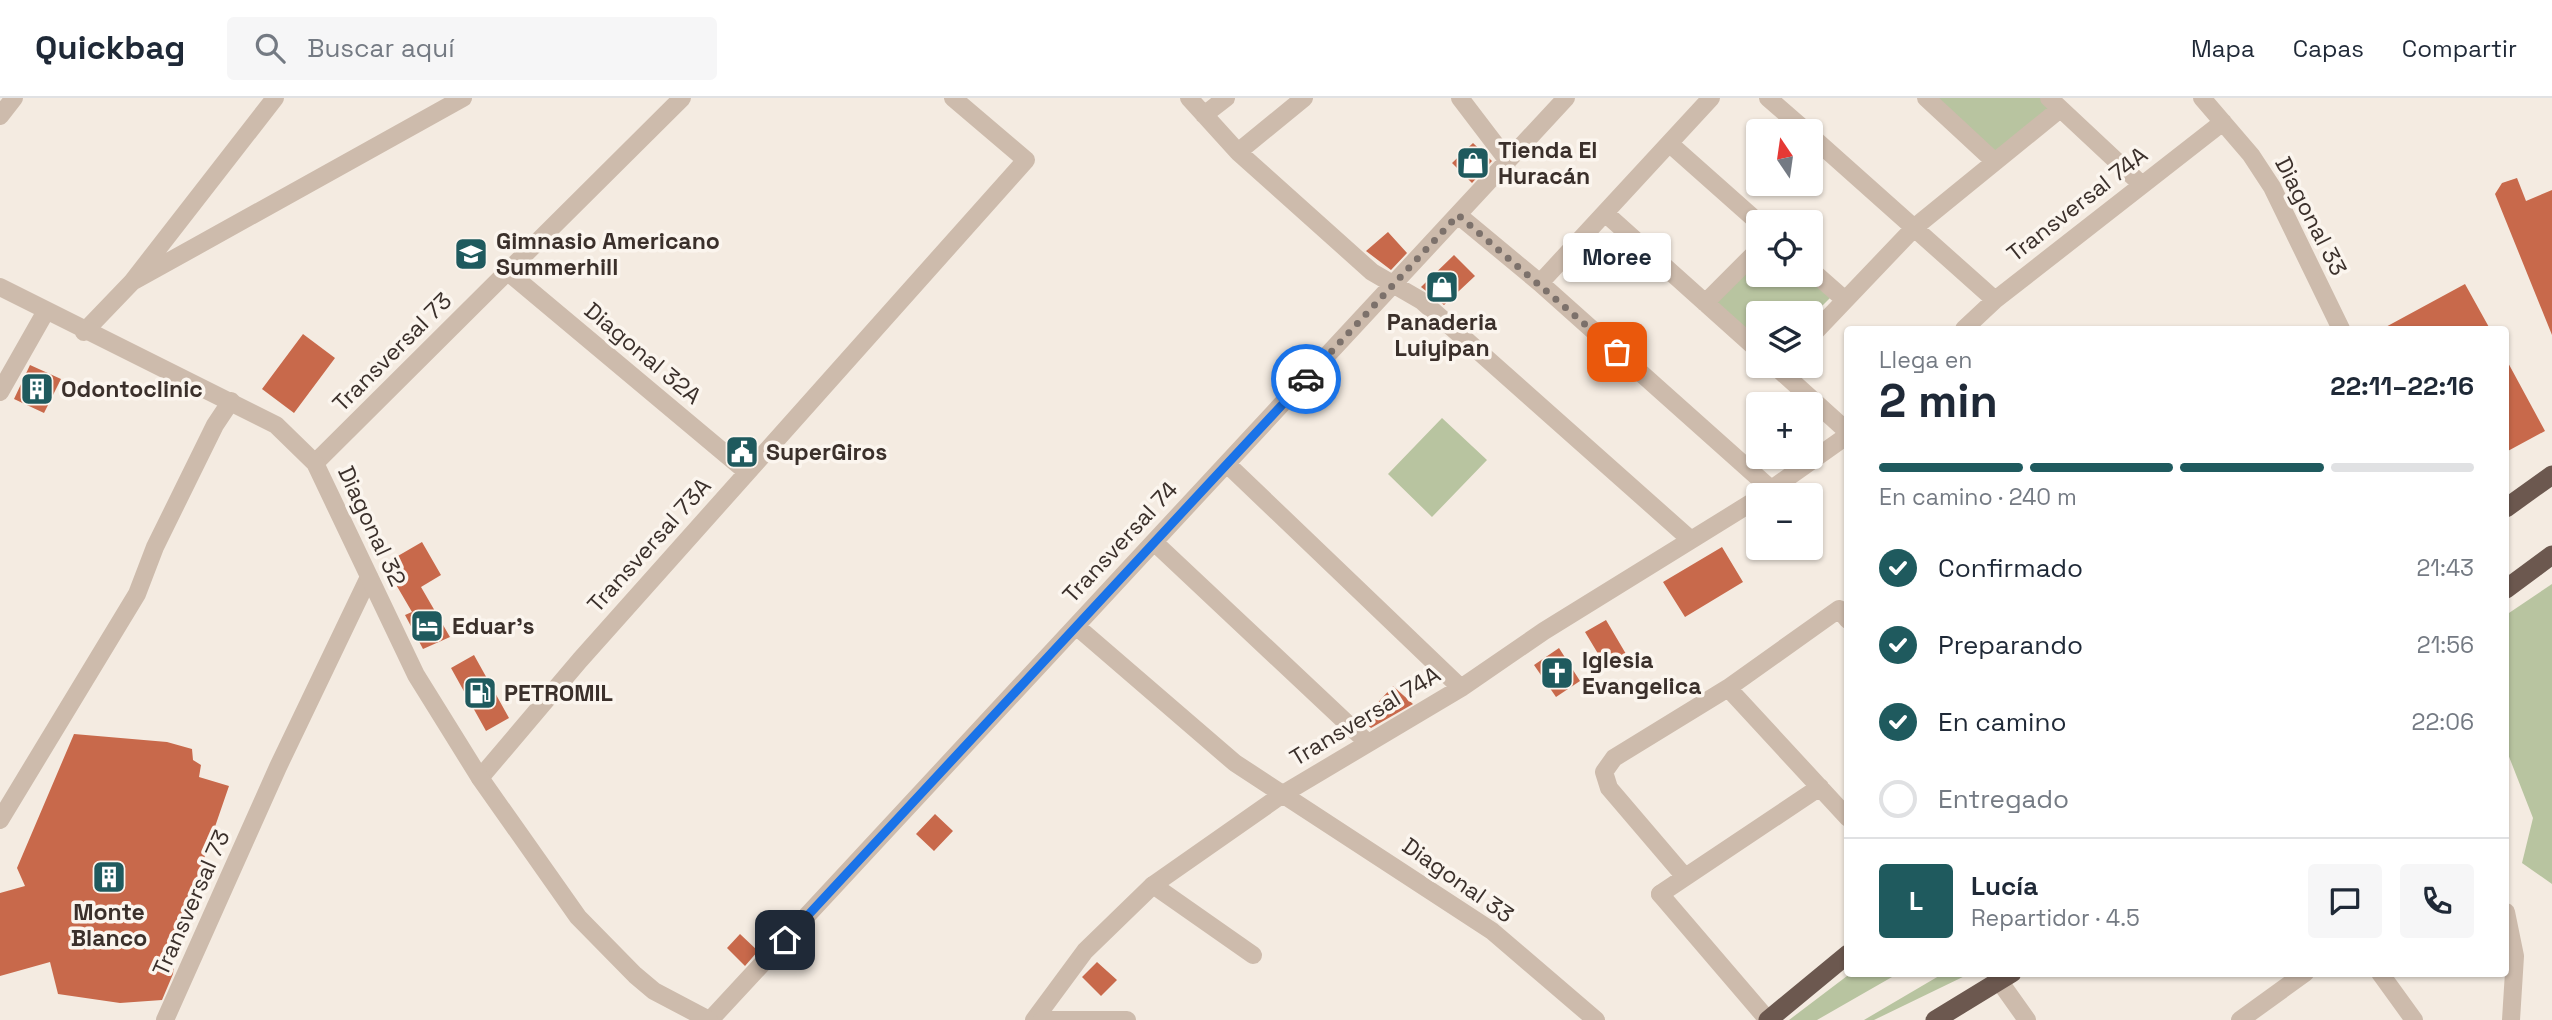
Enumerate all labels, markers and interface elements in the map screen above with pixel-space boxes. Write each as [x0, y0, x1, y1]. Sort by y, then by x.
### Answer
search box [227, 17, 717, 80]
text: Quickbag [35, 27, 185, 69]
icon: search [251, 29, 289, 67]
text: Buscar aquí [307, 31, 455, 65]
text: Mapa [2191, 33, 2255, 64]
text: Capas [2293, 33, 2364, 64]
text: Compartir [2402, 33, 2517, 64]
north arrow [1746, 119, 1824, 196]
map controls [1746, 119, 1823, 560]
place label: Tienda El Huracán [1498, 135, 1597, 191]
street label: Transversal 74A [2001, 140, 2153, 268]
shop icon: Tienda El Huracán [1454, 144, 1492, 182]
street label: Diagonal 33 [2268, 152, 2354, 280]
button: locate [1746, 210, 1823, 287]
place label: Gimnasio Americano Summerhill [496, 226, 720, 282]
callout: Moree [1563, 233, 1671, 282]
school or university icon: Gimnasio Americano Summerhill [452, 235, 490, 273]
text: Moree [1582, 242, 1652, 272]
shop icon: Panaderia Luiyipan [1423, 268, 1461, 306]
street label: Transversal 73 [326, 286, 458, 418]
street label: Diagonal 32A [578, 295, 708, 411]
button: layers [1746, 301, 1823, 378]
place label: Panaderia Luiyipan [1387, 307, 1497, 363]
pin [1587, 322, 1647, 382]
icon: bag [1598, 333, 1636, 371]
courier [1271, 344, 1341, 414]
text: Llega en [1879, 345, 1972, 375]
icon: car [1287, 360, 1325, 398]
text: 22:11–22:16 [2330, 369, 2474, 403]
building icon: Odontoclinic [18, 370, 56, 408]
text: 2 min [1879, 372, 1998, 430]
place label: Odontoclinic [61, 374, 203, 404]
button: + [1746, 392, 1823, 469]
public building icon: SuperGiros [723, 433, 761, 471]
place label: SuperGiros [766, 437, 887, 467]
street label: Diagonal 32 [331, 461, 413, 591]
street label: Transversal 73A [581, 471, 717, 619]
street label: Transversal 74 [1056, 475, 1184, 609]
text: En camino · 240 m [1879, 482, 2077, 512]
button: − [1746, 483, 1823, 560]
icon: check [1879, 549, 1917, 587]
text: Confirmado [1938, 551, 2083, 585]
text: 21:43 [2416, 553, 2474, 583]
hotel icon: Eduar's [408, 607, 446, 645]
place label: Eduar's [452, 611, 535, 641]
icon: check [1879, 626, 1917, 664]
text: Preparando [1938, 628, 2083, 662]
text: 21:56 [2417, 630, 2474, 660]
place label: Iglesia Evangelica [1582, 645, 1702, 701]
church icon: Iglesia Evangelica [1538, 654, 1576, 692]
street label: Transversal 74A [1284, 659, 1446, 773]
fuel station icon: PETROMIL [461, 674, 499, 712]
place label: PETROMIL [504, 678, 613, 708]
icon: check [1879, 703, 1917, 741]
text: En camino [1938, 705, 2067, 739]
text: 22:06 [2412, 707, 2474, 737]
text: Entregado [1938, 782, 2069, 816]
street label: Transversal 73 [145, 825, 237, 981]
street label: Diagonal 33 [1396, 831, 1520, 929]
building icon: Monte Blanco [90, 858, 128, 896]
button: chat [2308, 864, 2382, 938]
button: phone [2400, 864, 2474, 938]
text: Lucía [1971, 869, 2038, 903]
text: L [1909, 884, 1923, 918]
place label: Monte Blanco [71, 897, 147, 953]
text: Repartidor · 4.5 [1971, 903, 2140, 933]
pin [755, 910, 815, 970]
icon: home [766, 921, 804, 959]

